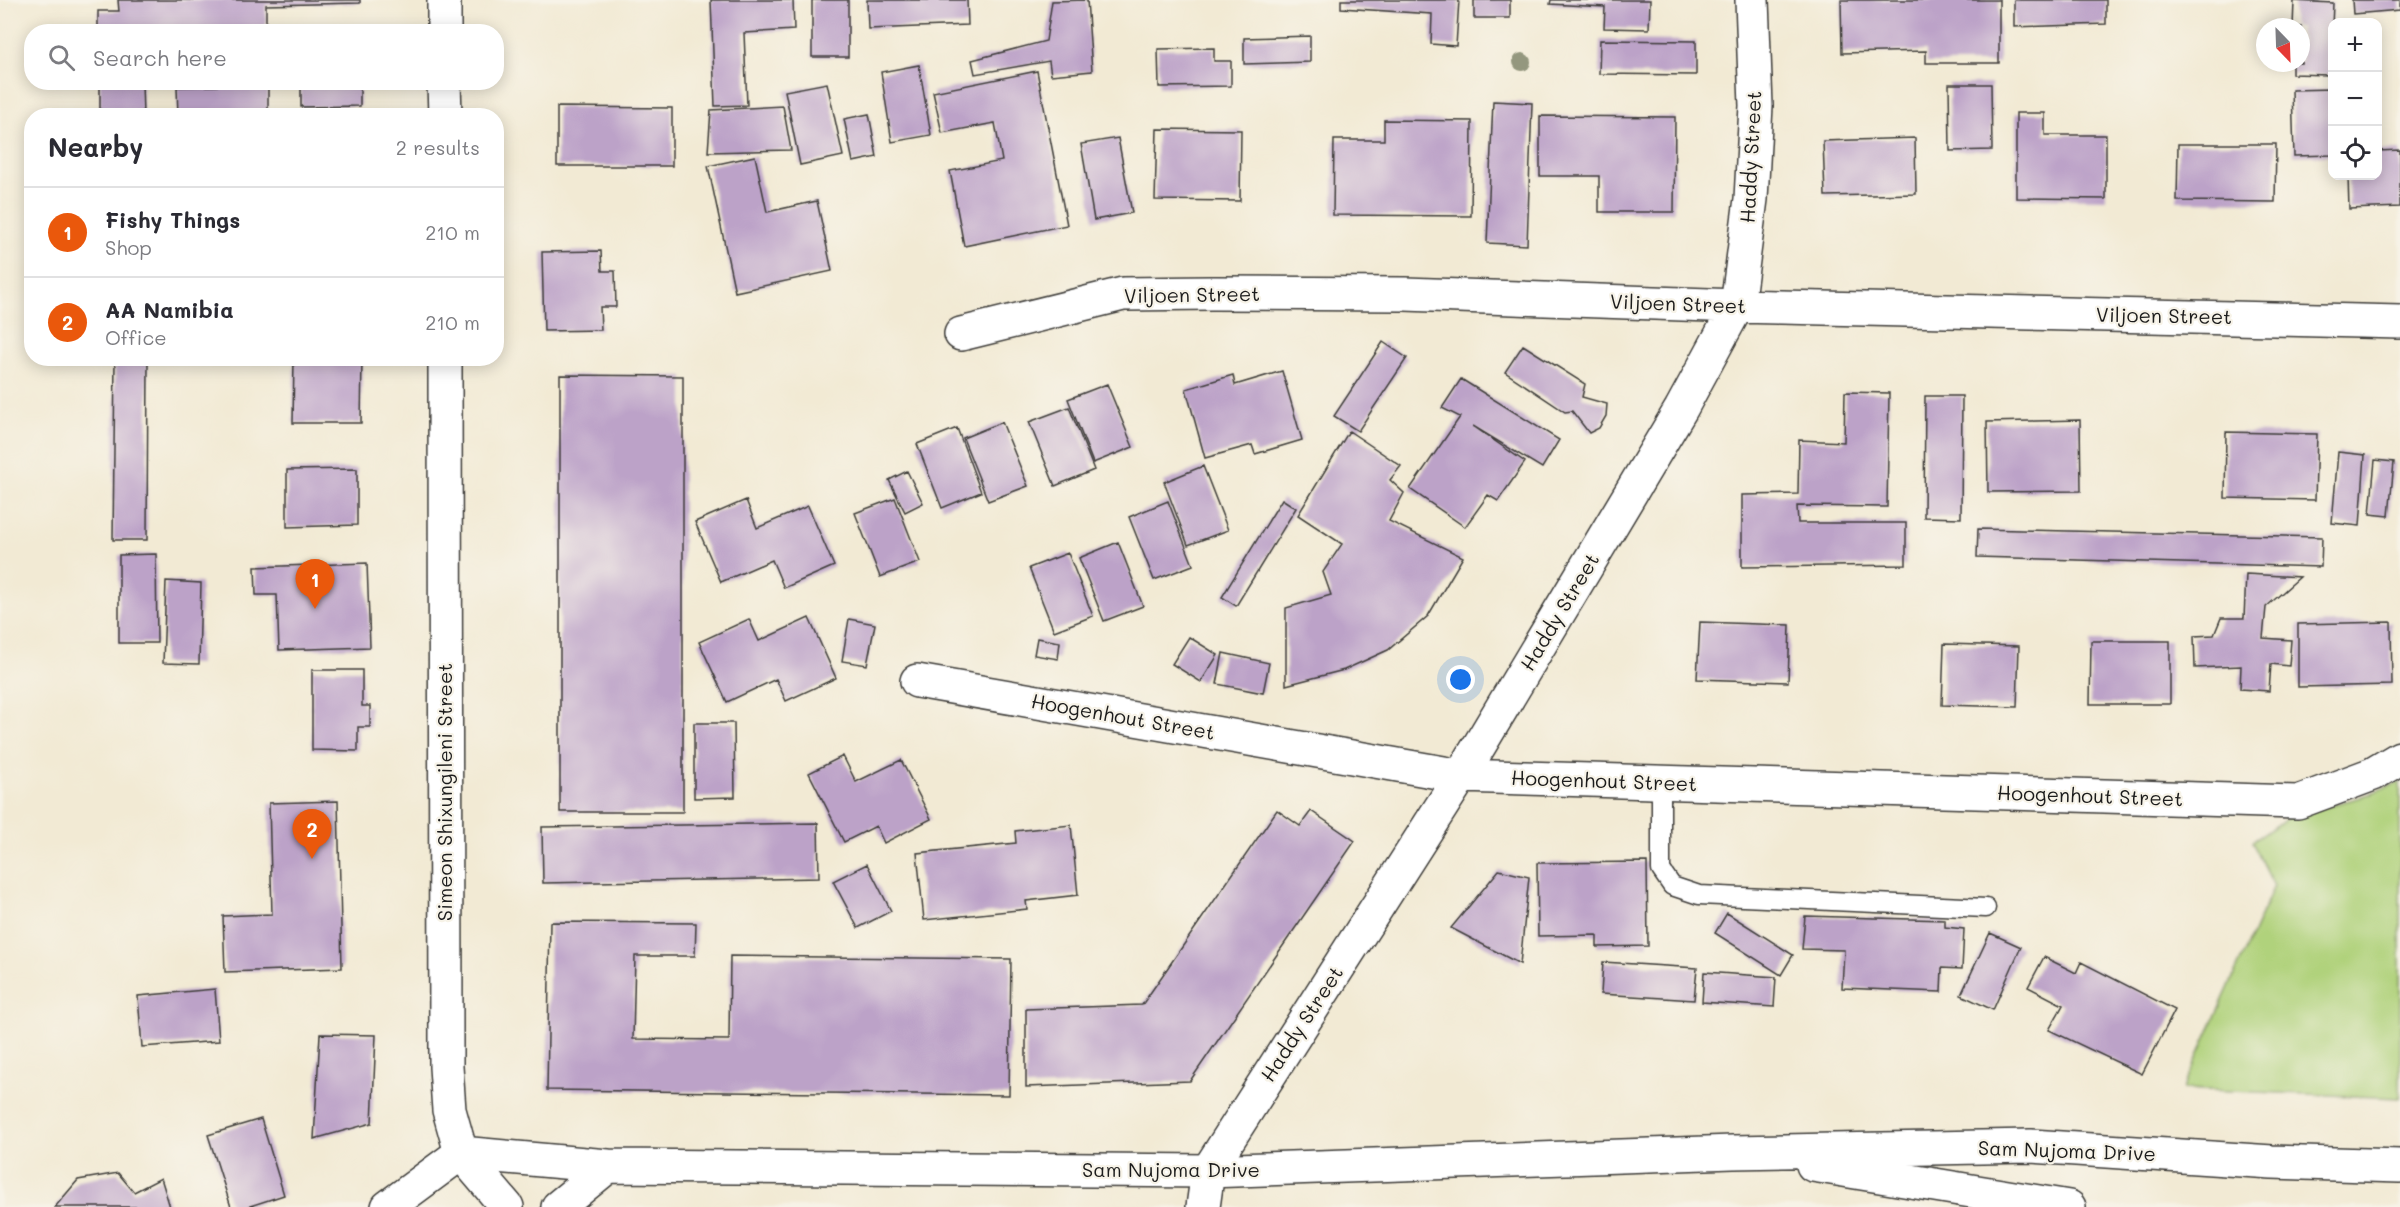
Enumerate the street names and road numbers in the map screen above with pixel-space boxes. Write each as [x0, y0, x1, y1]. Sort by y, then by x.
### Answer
street label: Haddy Street [1734, 90, 1766, 224]
street label: Viljoen Street [1124, 280, 1260, 308]
street label: Viljoen Street [1610, 288, 1747, 318]
street label: Viljoen Street [2096, 301, 2232, 329]
street label: Haddy Street [1514, 548, 1604, 675]
street label: Simeon Shixungileni Street [431, 663, 457, 921]
street label: Hoogenhout Street [1029, 687, 1217, 745]
street label: Hoogenhout Street [1511, 764, 1697, 796]
street label: Hoogenhout Street [1997, 779, 2183, 811]
street label: Haddy Street [1254, 961, 1348, 1086]
street label: Sam Nujoma Drive [1978, 1134, 2156, 1166]
street label: Sam Nujoma Drive [1082, 1156, 1260, 1182]

